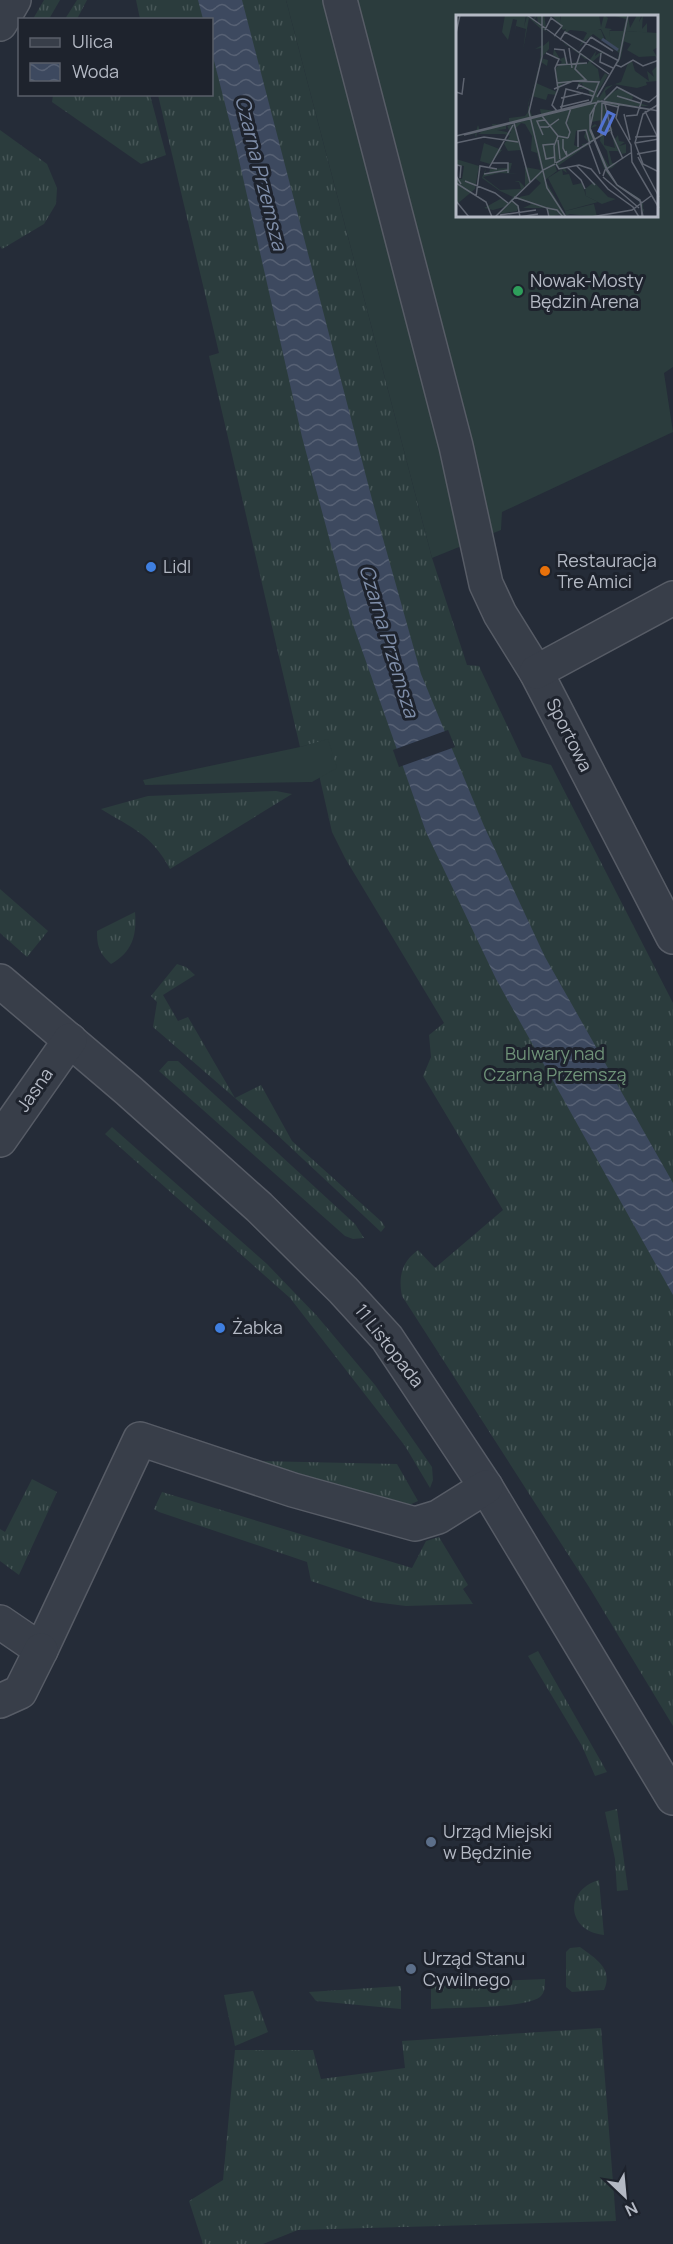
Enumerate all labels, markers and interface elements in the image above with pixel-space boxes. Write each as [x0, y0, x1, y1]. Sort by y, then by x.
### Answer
inset map [456, 15, 658, 218]
legend [18, 18, 213, 96]
text: Ulica [72, 29, 113, 53]
text: Woda [72, 59, 119, 83]
water label: Czarna Przemsza [229, 93, 294, 254]
place label: Nowak-Mosty Będzin Arena [530, 268, 644, 313]
marker: Nowak-Mosty Będzin Arena [511, 284, 525, 298]
place label: Restauracja Tre Amici [557, 548, 657, 593]
place label: Lidl [163, 554, 191, 578]
marker: Lidl [144, 560, 158, 574]
water label: Czarna Przemsza [353, 561, 426, 722]
marker: Restauracja Tre Amici [538, 564, 552, 578]
street label: Sportowa [541, 694, 599, 775]
park label: Bulwary nad Czarną Przemszą [484, 1041, 626, 1086]
street label: Jasna [10, 1063, 58, 1116]
street label: 11 Listopada [350, 1299, 430, 1392]
place label: Żabka [232, 1315, 283, 1339]
marker: Żabka [213, 1321, 227, 1335]
place label: Urząd Miejski w Będzinie [443, 1819, 552, 1864]
marker: Urząd Miejski w Będzinie [424, 1835, 438, 1849]
place label: Urząd Stanu Cywilnego [423, 1946, 525, 1991]
marker: Urząd Stanu Cywilnego [404, 1962, 418, 1976]
north arrow [595, 2166, 655, 2226]
text: N [622, 2197, 642, 2222]

